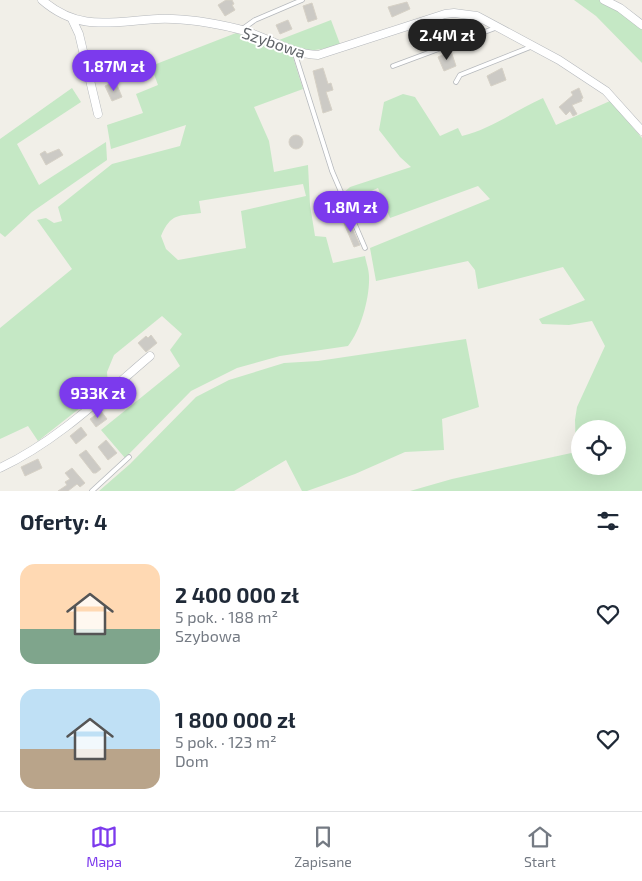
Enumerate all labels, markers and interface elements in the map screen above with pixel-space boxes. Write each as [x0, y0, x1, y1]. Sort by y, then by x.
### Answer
pin: 2.4M zł [401, 18, 493, 61]
street label: Szybowa [240, 22, 308, 62]
text: 2.4M zł [419, 25, 475, 44]
pin: 1.87M zł [62, 49, 166, 92]
text: 1.87M zł [83, 56, 145, 75]
pin: 1.8M zł [305, 190, 397, 233]
text: 1.8M zł [324, 197, 378, 216]
pin: 933K zł [52, 376, 144, 419]
text: 933K zł [70, 383, 126, 402]
map controls [571, 420, 626, 475]
button: locate [571, 420, 626, 475]
icon: filters [594, 507, 622, 535]
text: Oferty: 4 [20, 509, 107, 534]
text: 2 400 000 zł [175, 582, 299, 607]
icon: home [60, 584, 120, 644]
icon: heart [594, 600, 622, 628]
text: 5 pok. · 188 m² [175, 607, 278, 626]
text: Szybowa [175, 626, 241, 645]
text: 1 800 000 zł [175, 707, 296, 732]
icon: home [60, 709, 120, 769]
icon: heart [594, 725, 622, 753]
text: 5 pok. · 123 m² [175, 732, 277, 751]
text: Dom [175, 751, 209, 770]
tab: Mapa [86, 823, 122, 870]
tab: Zapisane [294, 823, 352, 870]
tab: Start [524, 823, 556, 870]

